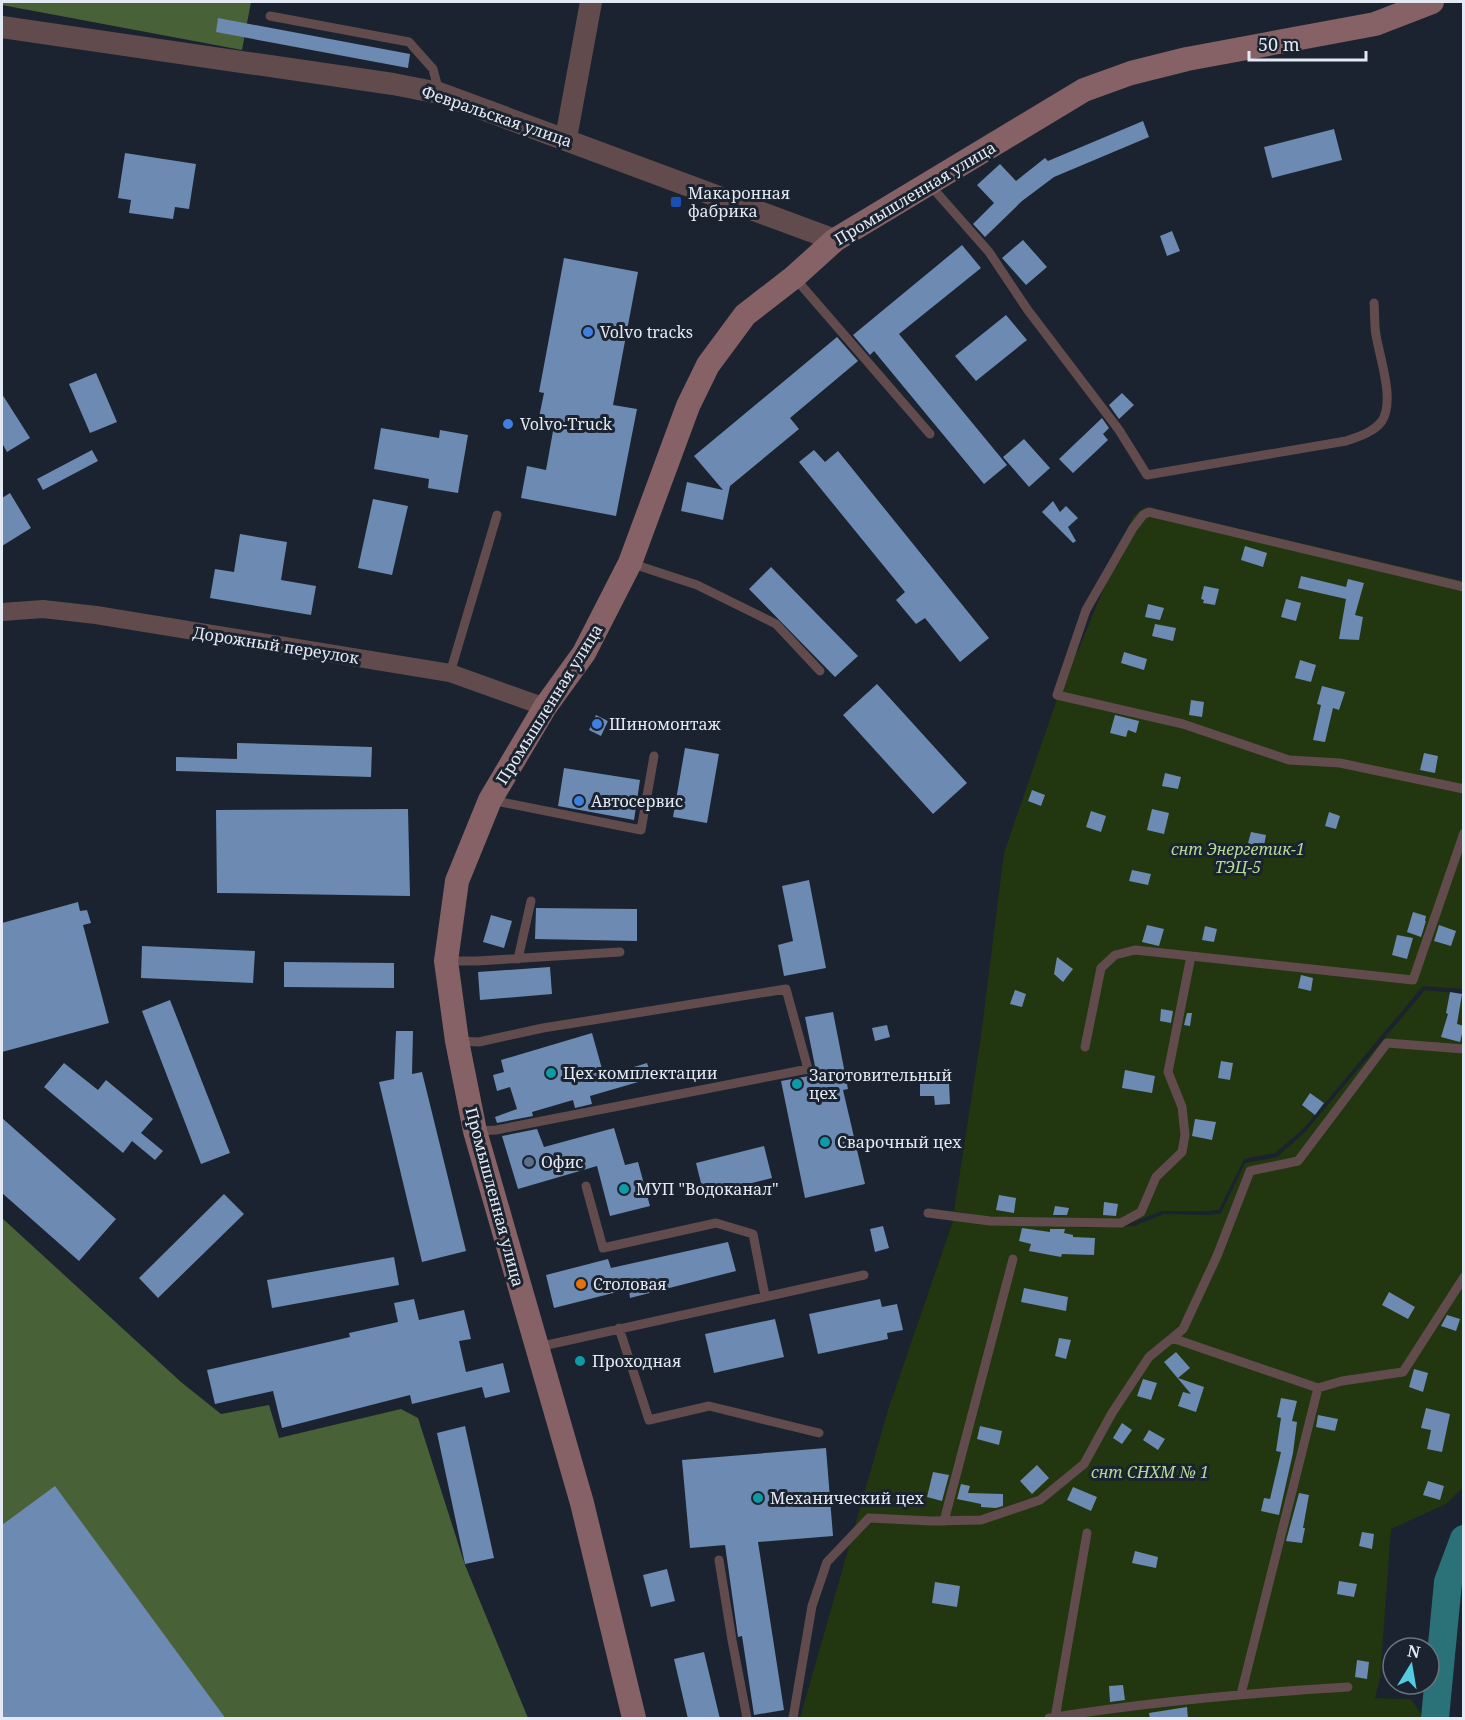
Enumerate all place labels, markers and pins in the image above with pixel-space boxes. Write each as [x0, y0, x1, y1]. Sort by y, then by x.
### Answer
place label: Макаронная фабрика [688, 182, 790, 222]
marker: Макаронная фабрика [669, 195, 683, 209]
place label: Volvo tracks [600, 321, 693, 343]
marker: Volvo tracks [581, 325, 595, 339]
place label: Volvo-Truck [520, 413, 613, 435]
marker: Volvo-Truck [501, 417, 515, 431]
place label: Шиномонтаж [609, 713, 721, 735]
marker: Шиномонтаж [590, 717, 604, 731]
place label: Автосервис [591, 790, 683, 812]
marker: Автосервис [572, 794, 586, 808]
place label: Цех комплектации [563, 1062, 718, 1084]
place label: Заготовительный цех [809, 1064, 952, 1104]
marker: Цех комплектации [544, 1066, 558, 1080]
marker: Заготовительный цех [790, 1077, 804, 1091]
place label: Сварочный цех [837, 1131, 962, 1153]
marker: Сварочный цех [818, 1135, 832, 1149]
place label: Офис [541, 1151, 583, 1173]
marker: Офис [522, 1155, 536, 1169]
place label: МУП "Водоканал" [636, 1178, 779, 1200]
marker: МУП "Водоканал" [617, 1182, 631, 1196]
place label: Столовая [593, 1273, 667, 1295]
marker: Столовая [574, 1277, 588, 1291]
place label: Проходная [592, 1350, 681, 1372]
marker: Проходная [573, 1354, 587, 1368]
place label: Механический цех [770, 1487, 925, 1509]
marker: Механический цех [751, 1491, 765, 1505]

